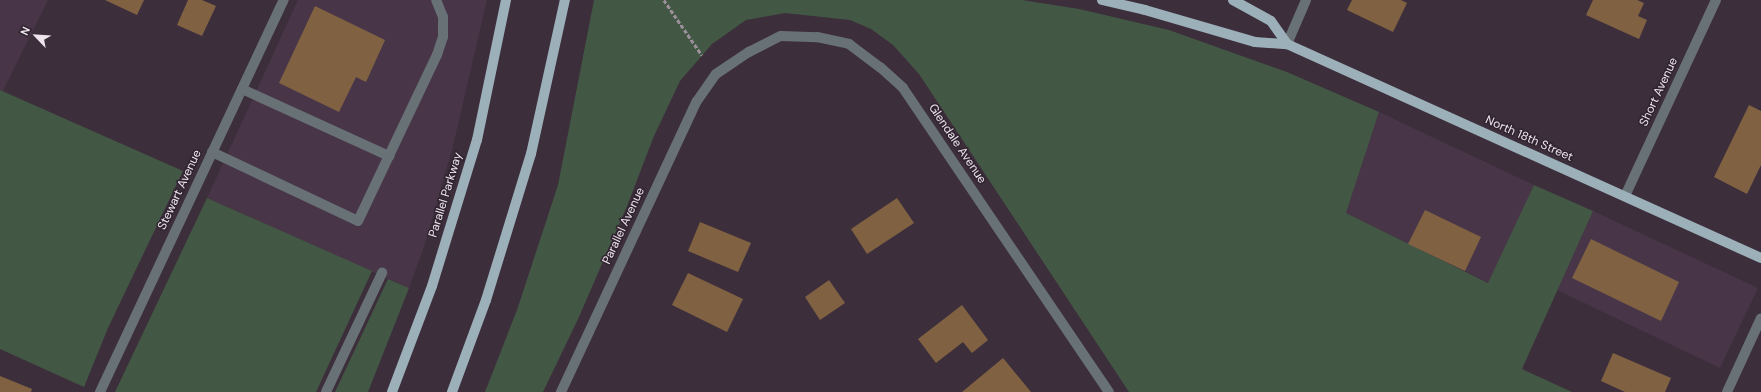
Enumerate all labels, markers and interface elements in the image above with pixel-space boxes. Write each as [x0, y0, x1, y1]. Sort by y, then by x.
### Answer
north arrow [16, 16, 56, 56]
text: N [17, 24, 33, 38]
street label: Short Avenue [1637, 55, 1681, 129]
street label: Glendale Avenue [925, 101, 989, 187]
street label: North 18th Street [1483, 113, 1575, 165]
street label: Stewart Avenue [155, 148, 205, 232]
street label: Parallel Parkway [426, 151, 466, 239]
street label: Parallel Avenue [600, 185, 648, 267]

